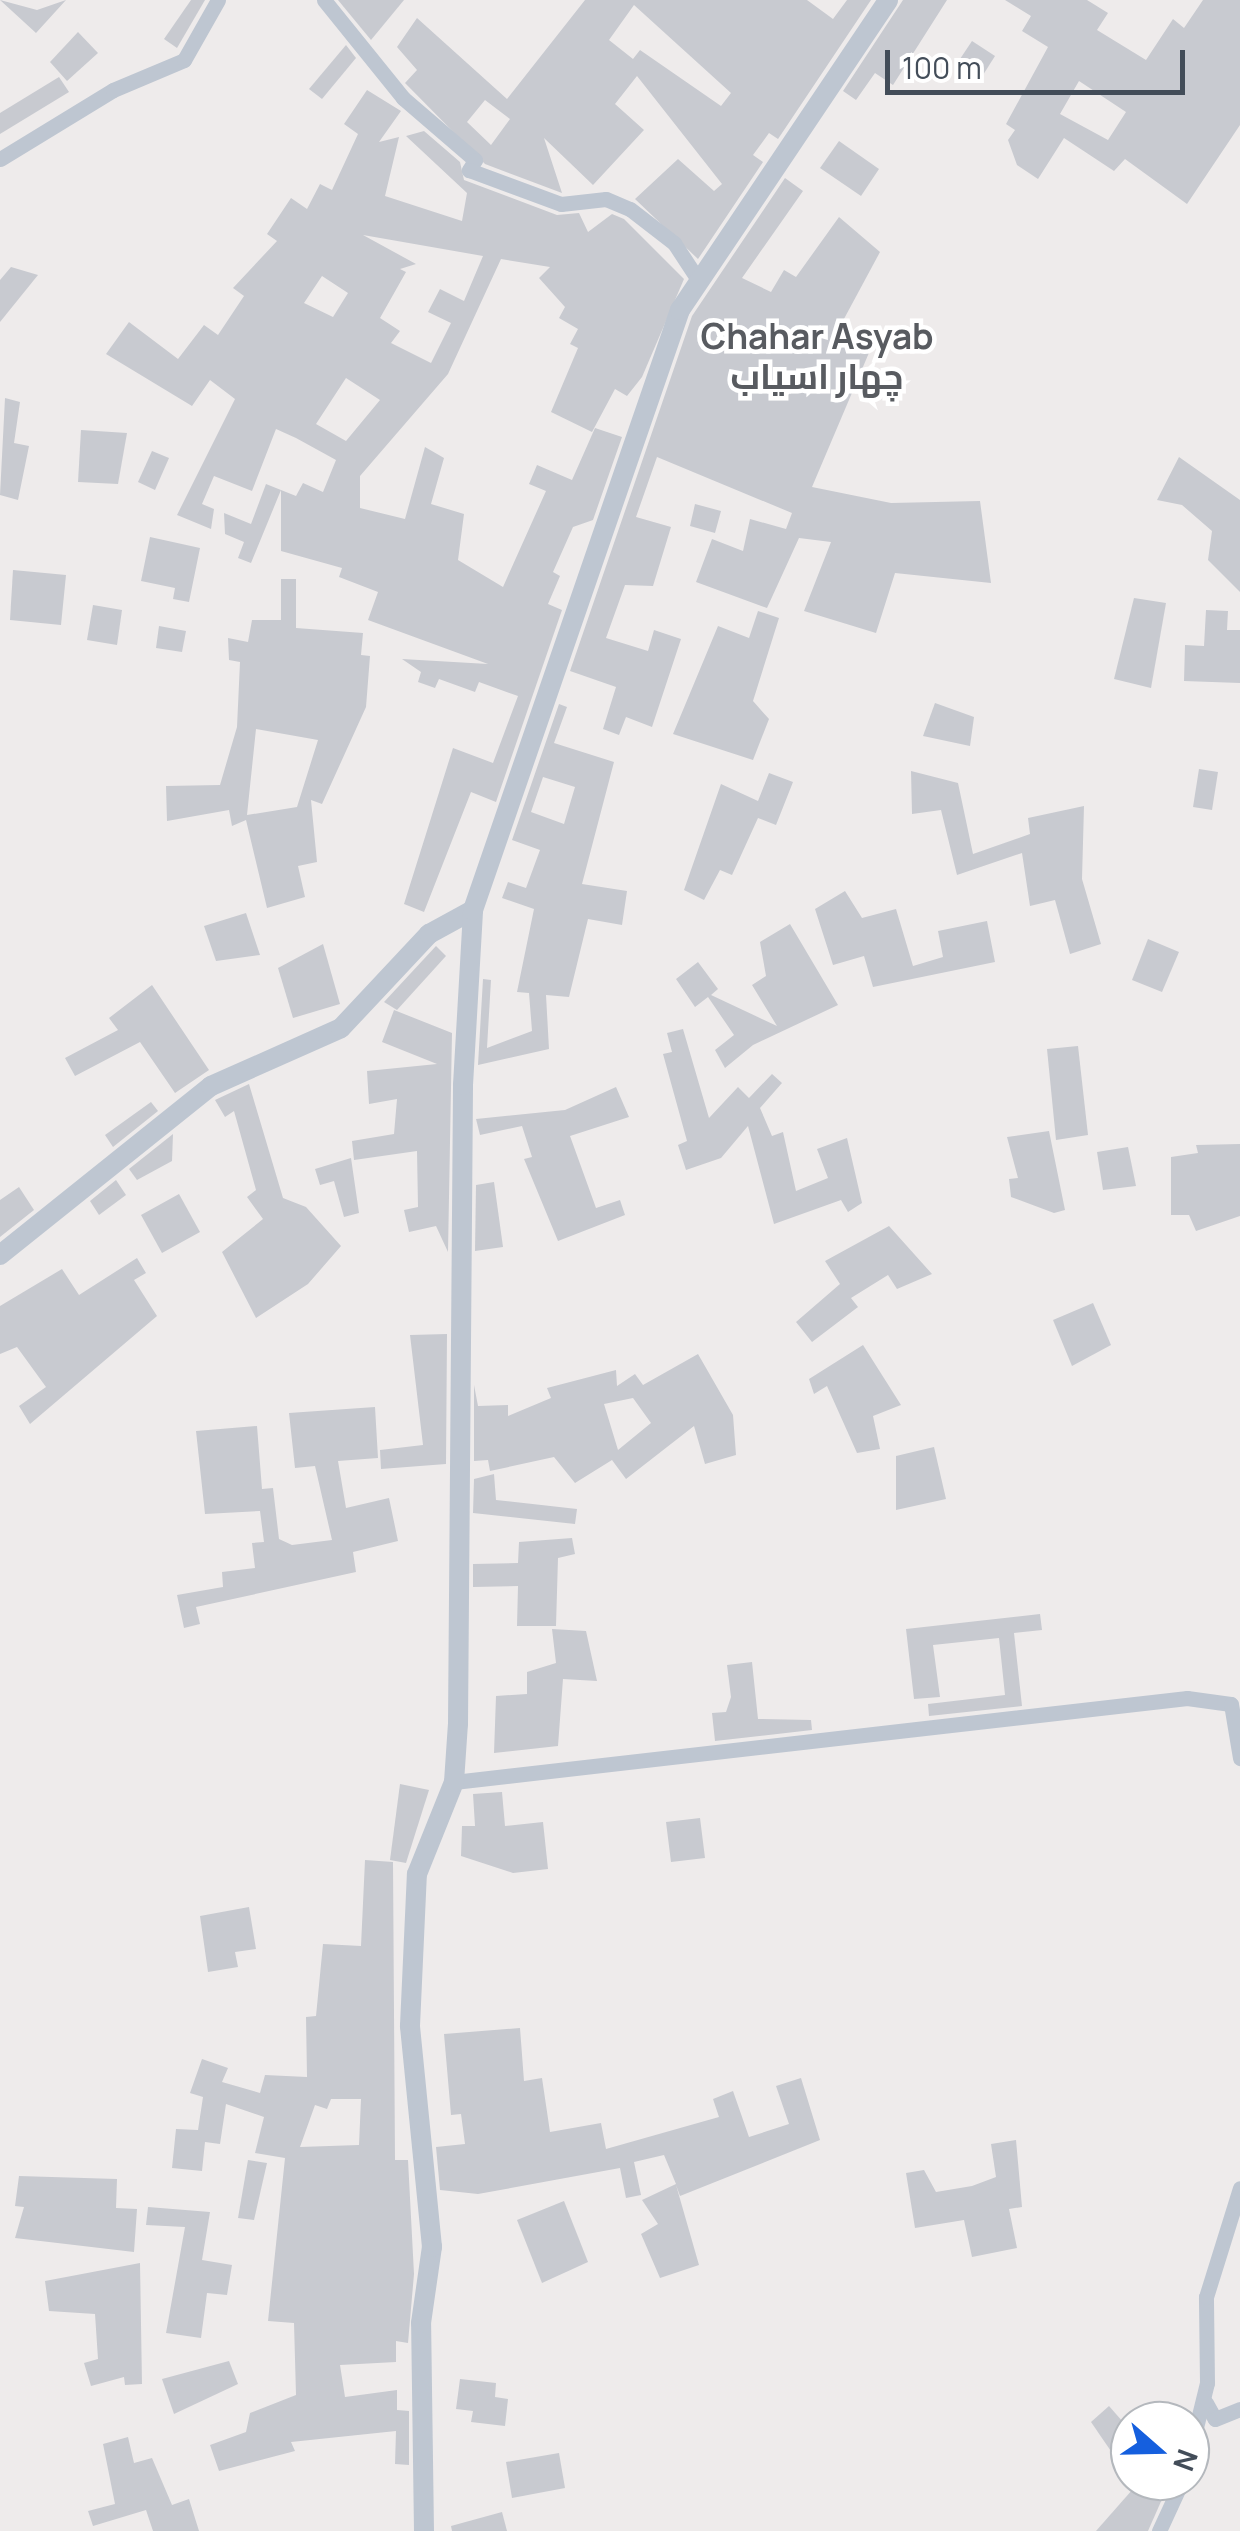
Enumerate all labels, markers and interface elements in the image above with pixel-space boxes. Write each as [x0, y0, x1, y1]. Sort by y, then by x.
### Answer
scale bar [890, 30, 1190, 92]
text: 100 m [902, 47, 982, 88]
district label: Chahar Asyab چهار اسیاب [700, 315, 934, 397]
north arrow [1110, 2401, 1210, 2501]
text: N [1165, 2445, 1208, 2477]

